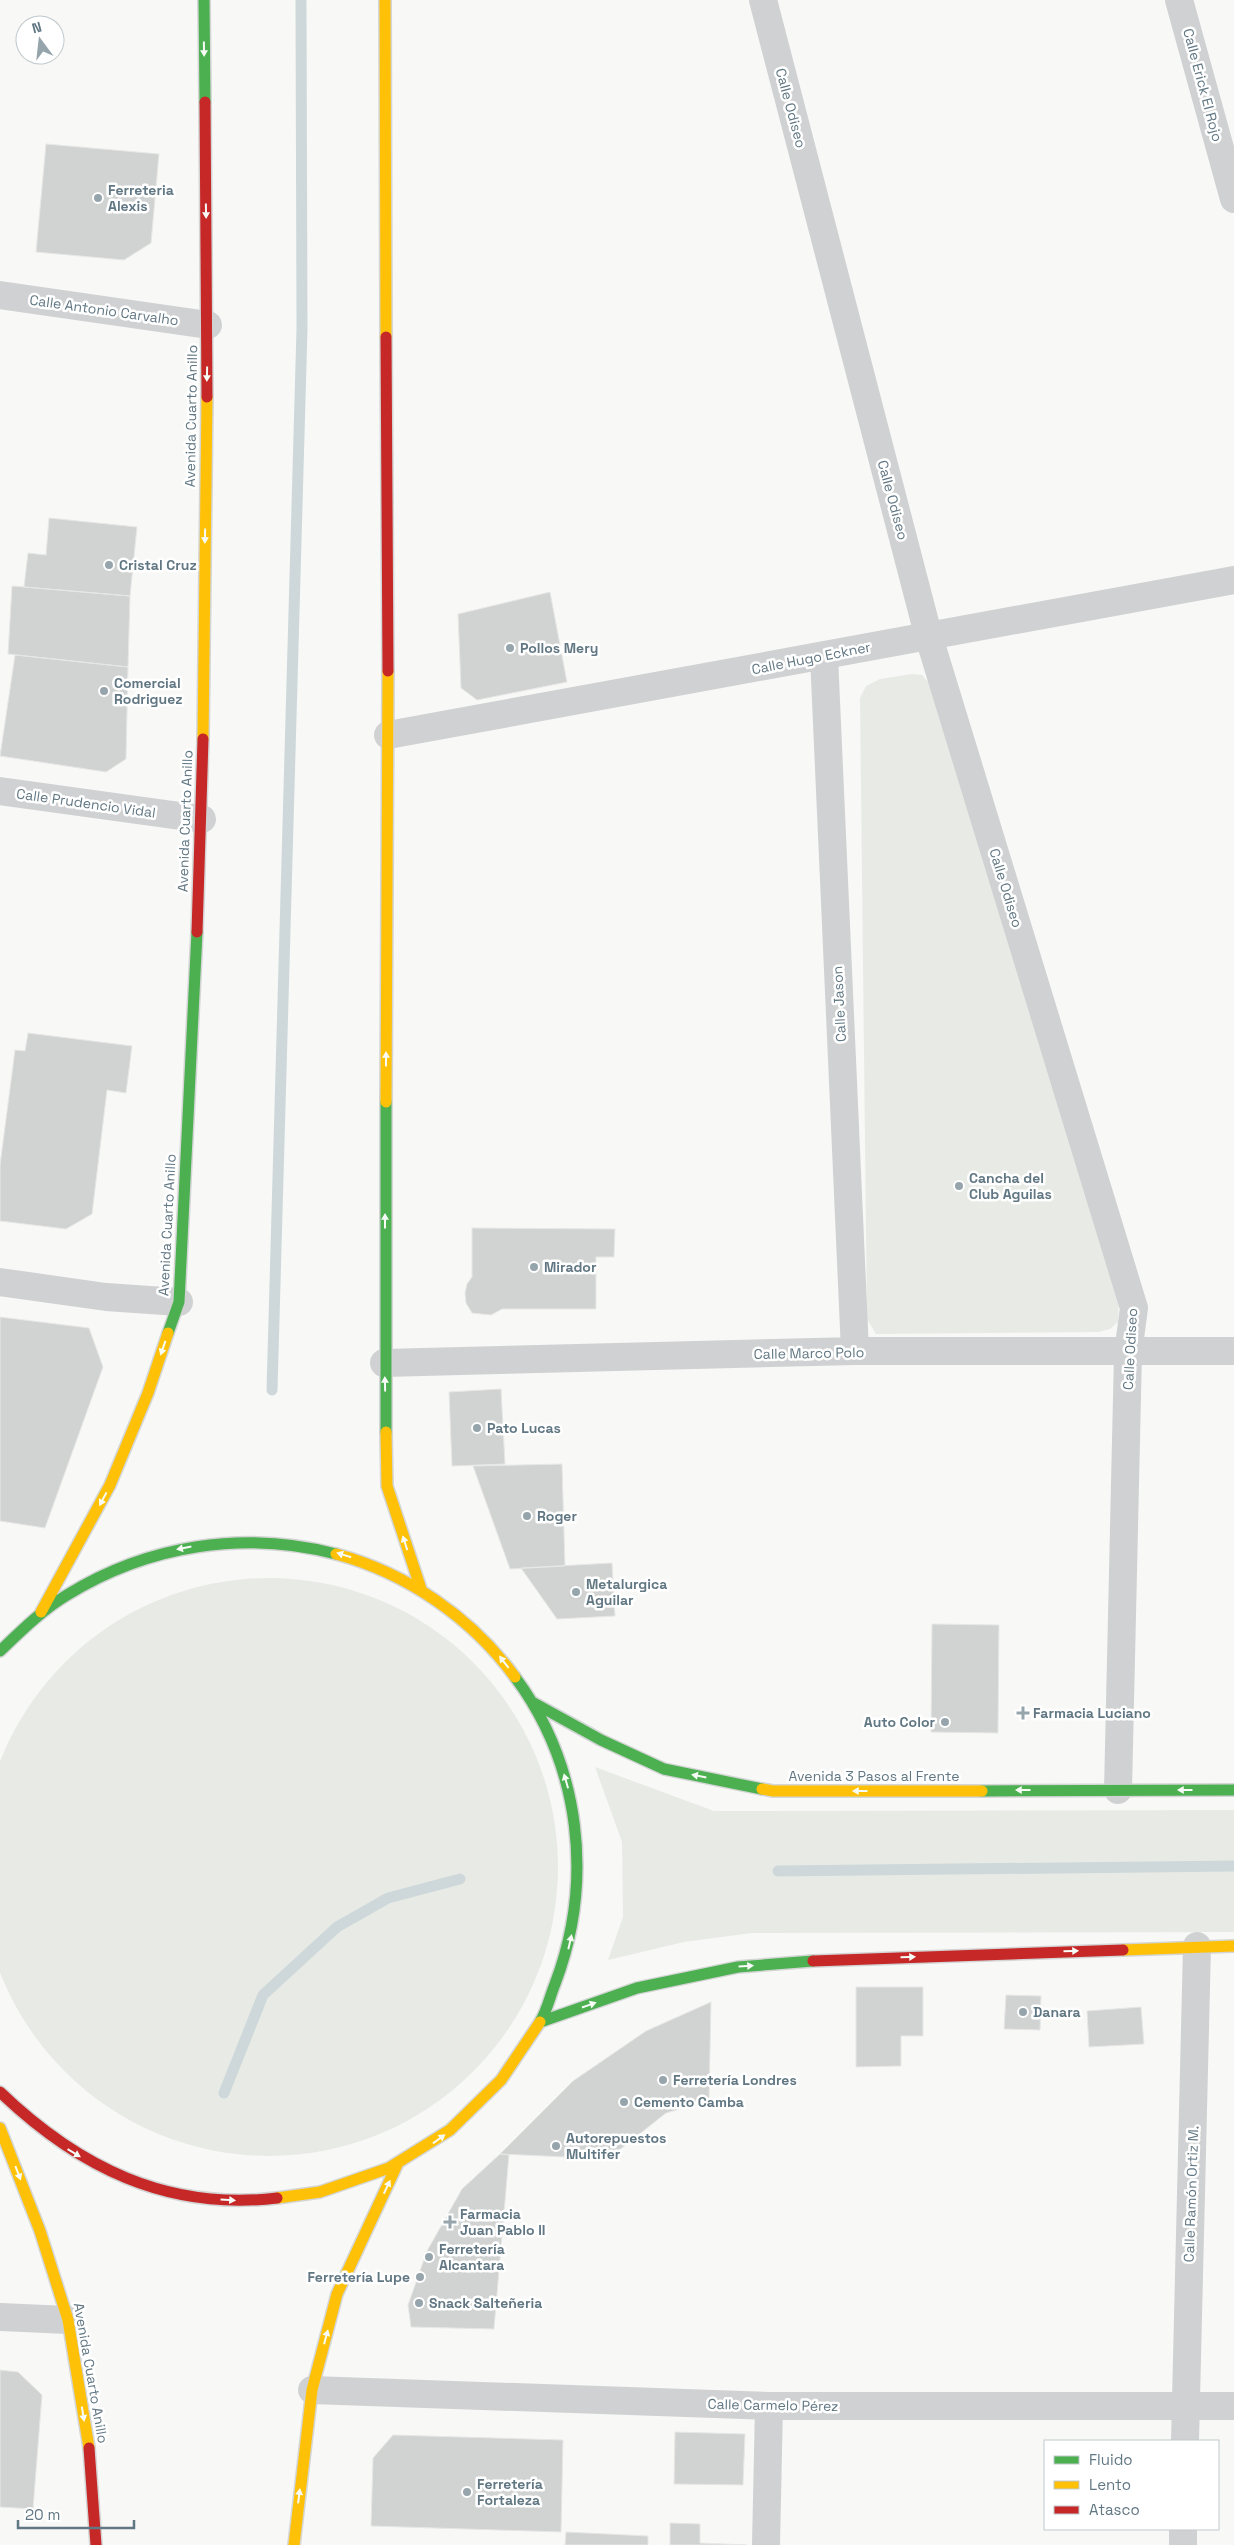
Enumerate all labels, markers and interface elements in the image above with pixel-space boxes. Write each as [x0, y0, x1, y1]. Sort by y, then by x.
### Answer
north arrow [15, 15, 65, 65]
text: N [30, 18, 44, 37]
street label: Calle Erick El Rojo [1179, 26, 1227, 144]
one-way arrow [200, 41, 208, 57]
street label: Calle Odiseo [772, 66, 810, 150]
place label: Ferreteria Alexis [108, 181, 174, 215]
marker: Ferreteria Alexis [92, 192, 104, 204]
one-way arrow [202, 203, 210, 219]
street label: Calle Antonio Carvalho [28, 291, 180, 329]
street label: Avenida Cuarto Anillo [181, 345, 201, 487]
one-way arrow [203, 366, 211, 382]
street label: Calle Odiseo [874, 458, 912, 542]
one-way arrow [201, 528, 209, 544]
place label: Cristal Cruz [119, 556, 197, 574]
marker: Cristal Cruz [103, 559, 115, 571]
street label: Calle Hugo Eckner [750, 638, 872, 678]
place label: Pollos Mery [520, 639, 598, 657]
marker: Pollos Mery [504, 642, 516, 654]
place label: Comercial Rodriguez [114, 674, 182, 708]
marker: Comercial Rodriguez [98, 685, 110, 697]
street label: Avenida Cuarto Anillo [174, 750, 196, 892]
street label: Calle Prudencio Vidal [15, 784, 157, 822]
street label: Calle Odiseo [985, 846, 1027, 930]
street label: Calle Jason [828, 965, 850, 1043]
one-way arrow [382, 1050, 390, 1066]
street label: Avenida Cuarto Anillo [154, 1153, 180, 1297]
place label: Cancha del Club Aguilas [969, 1169, 1052, 1203]
marker: Cancha del Club Aguilas [953, 1180, 965, 1192]
one-way arrow [381, 1213, 389, 1229]
place label: Mirador [544, 1258, 597, 1276]
marker: Mirador [528, 1261, 540, 1273]
street label: Calle Odiseo [1119, 1308, 1141, 1390]
one-way arrow [159, 1341, 167, 1356]
street label: Calle Marco Polo [754, 1343, 864, 1363]
one-way arrow [380, 1375, 388, 1391]
place label: Pato Lucas [487, 1419, 561, 1437]
marker: Pato Lucas [471, 1422, 483, 1434]
one-way arrow [99, 1492, 107, 1506]
place label: Roger [537, 1507, 577, 1525]
marker: Roger [521, 1510, 533, 1522]
one-way arrow [401, 1535, 409, 1550]
one-way arrow [175, 1544, 191, 1552]
one-way arrow [337, 1551, 352, 1559]
place label: Metalurgica Aguilar [586, 1575, 667, 1609]
marker: Metalurgica Aguilar [570, 1586, 582, 1598]
one-way arrow [499, 1655, 509, 1669]
place label: Farmacia Luciano [1033, 1704, 1151, 1722]
marker: Farmacia Luciano [1017, 1707, 1029, 1719]
place label: Auto Color [864, 1713, 935, 1731]
marker: Auto Color [939, 1716, 951, 1728]
street label: Avenida 3 Pasos al Frente [789, 1767, 959, 1785]
one-way arrow [691, 1772, 707, 1780]
one-way arrow [561, 1773, 569, 1788]
one-way arrow [1015, 1786, 1031, 1794]
one-way arrow [1177, 1786, 1193, 1794]
one-way arrow [852, 1787, 868, 1795]
one-way arrow [566, 1934, 574, 1949]
one-way arrow [1063, 1947, 1079, 1955]
one-way arrow [901, 1953, 917, 1961]
one-way arrow [738, 1962, 754, 1970]
one-way arrow [581, 2001, 596, 2008]
place label: Danara [1033, 2003, 1081, 2021]
marker: Danara [1017, 2006, 1029, 2018]
place label: Ferretería Londres [673, 2071, 797, 2089]
marker: Ferretería Londres [657, 2074, 669, 2086]
place label: Cemento Camba [634, 2093, 744, 2111]
marker: Cemento Camba [618, 2096, 630, 2108]
street label: Calle Ramón Ortiz M. [1180, 2125, 1202, 2263]
place label: Autorepuestos Multifer [566, 2129, 666, 2163]
one-way arrow [432, 2134, 445, 2145]
marker: Autorepuestos Multifer [550, 2140, 562, 2152]
one-way arrow [68, 2149, 81, 2158]
one-way arrow [14, 2166, 22, 2181]
one-way arrow [383, 2180, 391, 2194]
one-way arrow [220, 2197, 236, 2205]
place label: Farmacia Juan Pablo II [460, 2205, 546, 2239]
marker: Farmacia Juan Pablo II [444, 2216, 456, 2228]
place label: Ferretería Alcantara [439, 2240, 505, 2274]
marker: Ferretería Alcantara [423, 2251, 435, 2263]
place label: Ferretería Lupe [307, 2268, 410, 2286]
marker: Ferretería Lupe [414, 2271, 426, 2283]
place label: Snack Salteñeria [429, 2294, 542, 2312]
marker: Snack Salteñeria [413, 2297, 425, 2309]
street label: Avenida Cuarto Anillo [70, 2301, 112, 2445]
one-way arrow [322, 2329, 330, 2344]
street label: Calle Carmelo Pérez [707, 2395, 839, 2415]
one-way arrow [80, 2406, 88, 2422]
legend [1044, 2440, 1219, 2530]
text: Fluido [1089, 2450, 1133, 2469]
place label: Ferretería Fortaleza [477, 2475, 543, 2509]
text: Lento [1089, 2475, 1131, 2494]
marker: Ferretería Fortaleza [461, 2486, 473, 2498]
one-way arrow [295, 2488, 303, 2504]
scale bar [18, 2498, 134, 2530]
text: Atasco [1089, 2500, 1140, 2519]
text: 20 m [25, 2505, 60, 2524]

